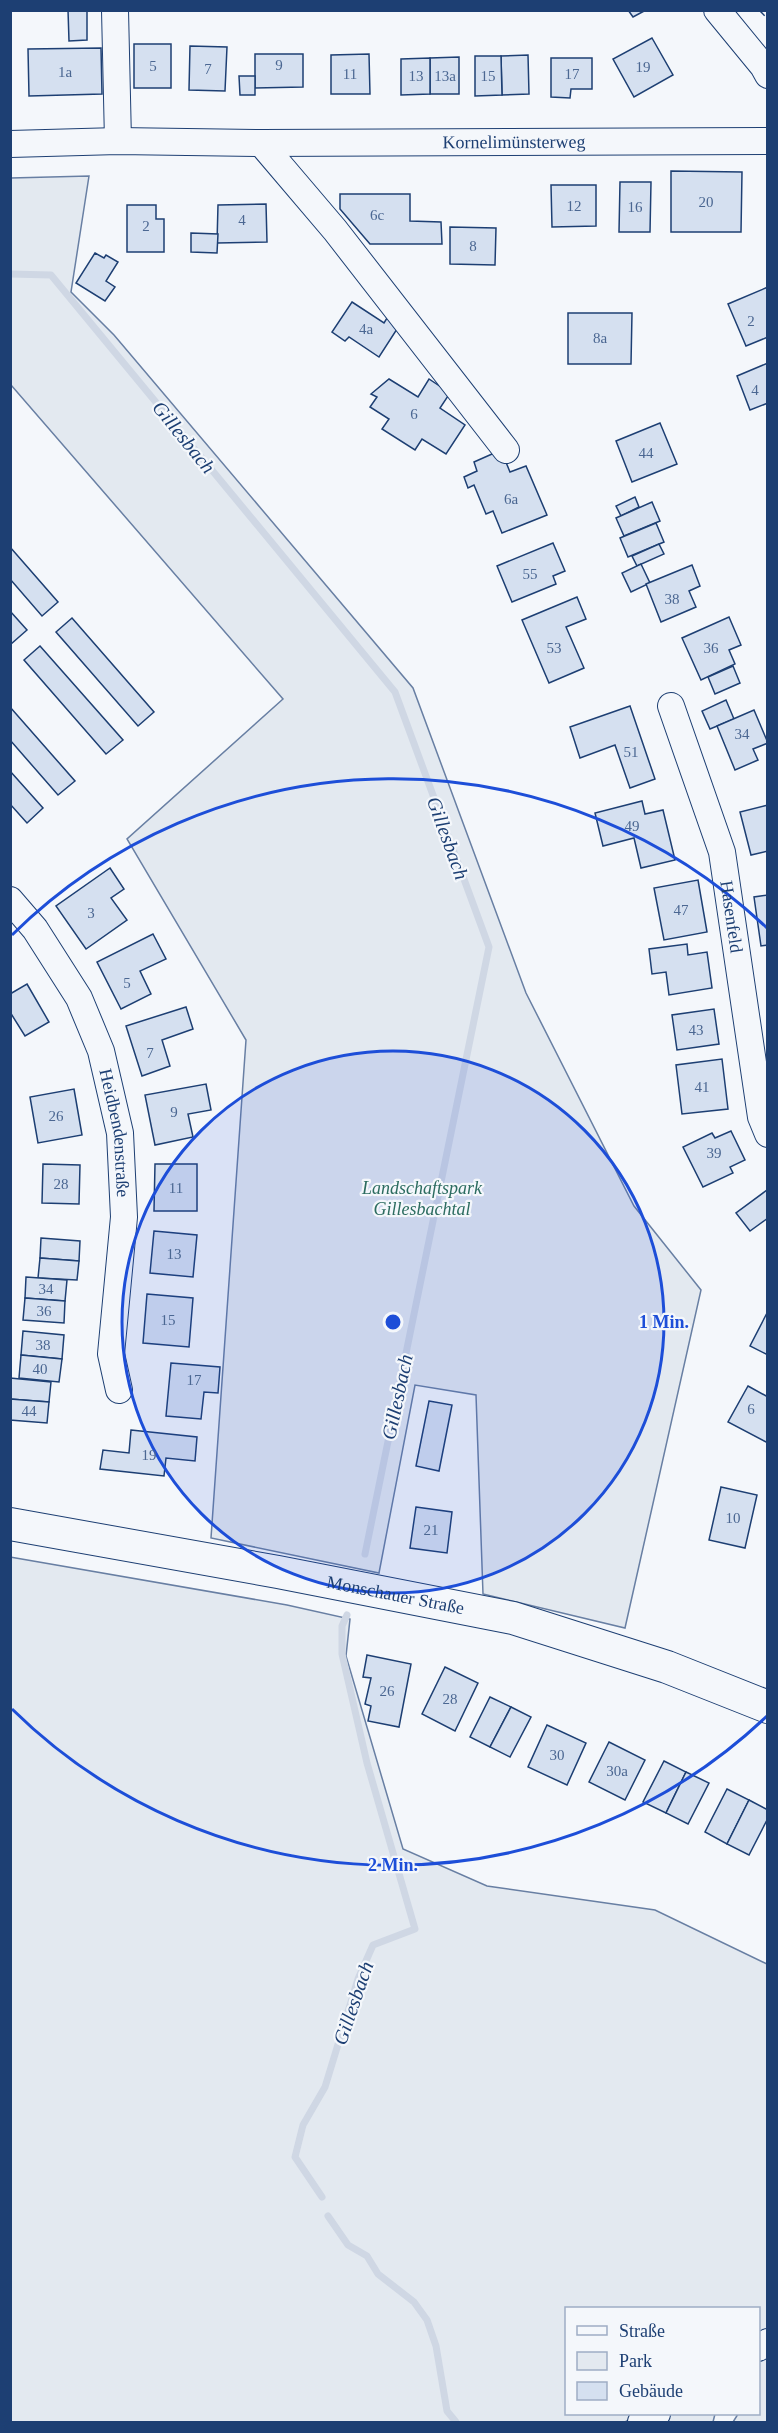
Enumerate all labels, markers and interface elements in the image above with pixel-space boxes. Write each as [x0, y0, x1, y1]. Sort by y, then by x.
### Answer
house number: 9 [275, 57, 283, 73]
house number: 5 [149, 58, 157, 74]
house number: 19 [636, 59, 651, 75]
house number: 7 [204, 61, 212, 77]
house number: 1a [58, 64, 72, 80]
house number: 11 [343, 66, 357, 82]
house number: 17 [565, 66, 580, 82]
house number: 13 [409, 68, 424, 84]
house number: 13a [434, 68, 456, 84]
house number: 15 [481, 68, 496, 84]
street label: Kornelimünsterweg [442, 132, 586, 152]
house number: 20 [699, 194, 714, 210]
house number: 12 [567, 198, 582, 214]
house number: 16 [628, 199, 643, 215]
house number: 6c [370, 207, 384, 223]
house number: 4 [238, 212, 246, 228]
house number: 2 [142, 218, 150, 234]
house number: 8 [469, 238, 477, 254]
house number: 2 [747, 313, 755, 329]
house number: 4a [359, 321, 373, 337]
house number: 8a [593, 330, 607, 346]
house number: 4 [751, 382, 759, 398]
water label: Gillesbach [148, 396, 220, 478]
house number: 6 [410, 406, 418, 422]
house number: 44 [639, 445, 654, 461]
house number: 6a [504, 491, 518, 507]
house number: 55 [523, 566, 538, 582]
house number: 38 [665, 591, 680, 607]
house number: 53 [547, 640, 562, 656]
house number: 36 [704, 640, 719, 656]
house number: 34 [735, 726, 750, 742]
house number: 51 [624, 744, 639, 760]
water label: Gillesbach [423, 794, 473, 882]
house number: 49 [625, 818, 640, 834]
street label: Hasenfeld [716, 879, 747, 954]
house number: 47 [674, 902, 689, 918]
house number: 3 [87, 905, 95, 921]
house number: 5 [123, 975, 131, 991]
house number: 43 [689, 1022, 704, 1038]
house number: 7 [146, 1045, 154, 1061]
street label: Heidbendenstraße [95, 1067, 133, 1198]
house number: 41 [695, 1079, 710, 1095]
house number: 9 [170, 1104, 178, 1120]
house number: 26 [49, 1108, 64, 1124]
house number: 39 [707, 1145, 722, 1161]
house number: 28 [54, 1176, 69, 1192]
park label: Landschaftspark Gillesbachtal [361, 1178, 483, 1219]
house number: 11 [169, 1180, 183, 1196]
house number: 13 [167, 1246, 182, 1262]
house number: 34 [39, 1281, 54, 1297]
house number: 36 [37, 1303, 52, 1319]
house number: 15 [161, 1312, 176, 1328]
centre of rings [383, 1312, 403, 1332]
text: 1 Min. [639, 1312, 689, 1332]
house number: 38 [36, 1337, 51, 1353]
water label: Gillesbach [377, 1352, 417, 1442]
house number: 40 [33, 1361, 48, 1377]
house number: 17 [187, 1372, 202, 1388]
house number: 6 [747, 1401, 755, 1417]
house number: 44 [22, 1403, 37, 1419]
house number: 19 [142, 1447, 157, 1463]
house number: 10 [726, 1510, 741, 1526]
house number: 21 [424, 1522, 439, 1538]
street label: Monschauer Straße [325, 1572, 466, 1618]
house number: 26 [380, 1683, 395, 1699]
house number: 28 [443, 1691, 458, 1707]
house number: 30 [550, 1747, 565, 1763]
house number: 30a [606, 1763, 628, 1779]
text: 2 Min. [368, 1855, 418, 1875]
water label: Gillesbach [328, 1958, 378, 2048]
legend [565, 2307, 760, 2415]
text: Straße [619, 2321, 665, 2341]
text: Park [619, 2351, 652, 2371]
text: Gebäude [619, 2381, 683, 2401]

